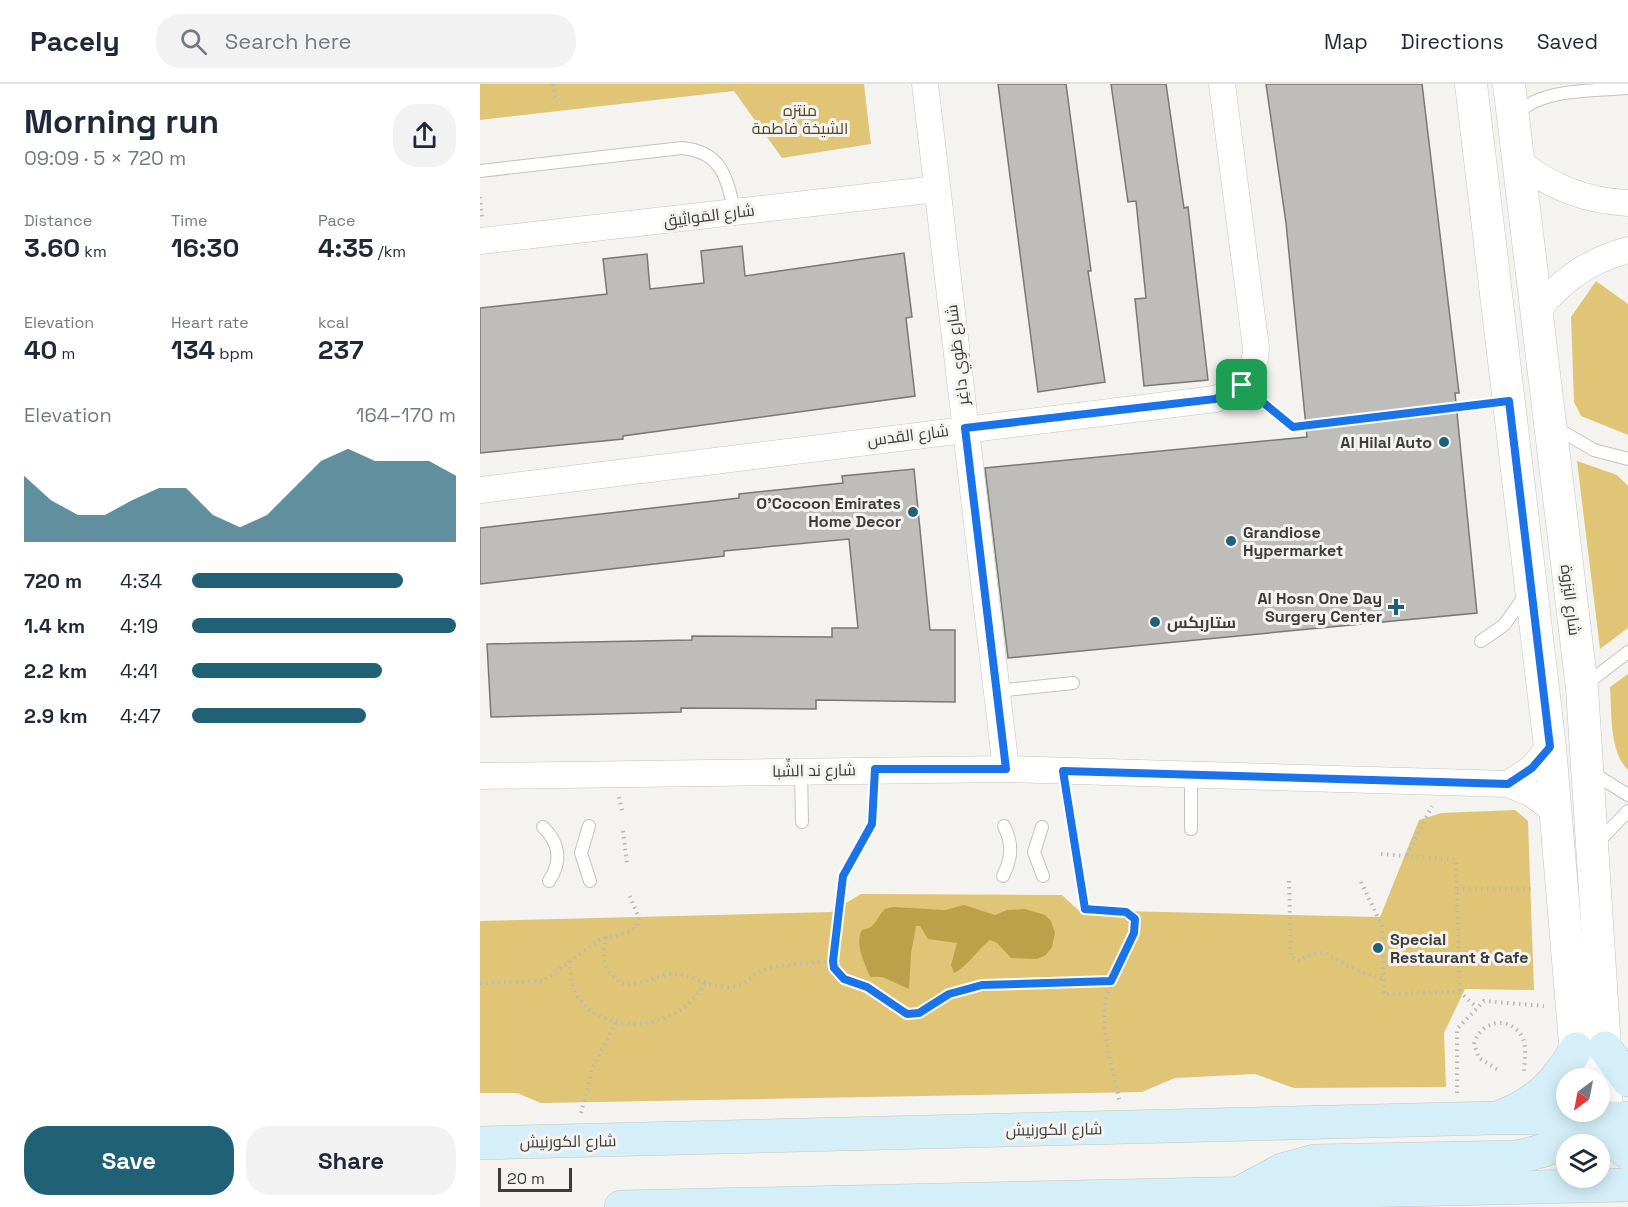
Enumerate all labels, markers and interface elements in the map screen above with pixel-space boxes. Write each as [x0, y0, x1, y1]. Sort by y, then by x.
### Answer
search box [156, 14, 576, 68]
text: Pacely [30, 23, 120, 59]
icon: search [177, 25, 210, 58]
text: Search here [225, 27, 352, 55]
text: Map [1324, 28, 1368, 55]
text: Directions [1401, 28, 1504, 55]
text: Saved [1537, 28, 1598, 55]
park label: منتزه الشيخة فاطمة [752, 100, 848, 139]
text: Morning run [24, 101, 219, 143]
button: share [393, 104, 456, 167]
text: 09:09 · 5 × 720 m [24, 145, 186, 171]
street label: شارع المَواثِيق [662, 200, 756, 232]
text: Distance [24, 210, 92, 231]
text: Time [171, 210, 207, 231]
text: Pace [318, 210, 355, 231]
text: 3.60 [24, 231, 80, 265]
text: 16:30 [171, 231, 239, 265]
text: 4:35 [318, 231, 374, 265]
text: km [80, 241, 107, 262]
text: /km [374, 241, 406, 262]
street label: شارع طَوِي داغِر [941, 303, 977, 407]
text: Elevation [24, 312, 94, 333]
text: Heart rate [171, 312, 249, 333]
text: kcal [318, 312, 349, 333]
text: 40 [24, 333, 57, 367]
text: 134 [171, 333, 215, 367]
text: 237 [318, 333, 364, 367]
text: m [57, 343, 75, 364]
text: bpm [215, 343, 254, 364]
pin [1216, 359, 1267, 410]
icon: arrive [1225, 368, 1258, 401]
text: Elevation [24, 402, 112, 428]
text: 164–170 m [356, 402, 456, 428]
street label: شارع القدس [866, 420, 950, 452]
place label: Al Hilal Auto [1340, 432, 1432, 453]
marker: Al Hilal Auto [1437, 435, 1451, 449]
place label: O'Cocoon Emirates Home Decor [756, 493, 901, 532]
marker: O'Cocoon Emirates Home Decor [906, 505, 920, 519]
place label: Grandiose Hypermarket [1243, 522, 1343, 561]
marker: Grandiose Hypermarket [1224, 534, 1238, 548]
street label: شارع اليَزوة [1555, 563, 1585, 637]
text: 720 m [24, 568, 82, 594]
text: 4:34 [120, 568, 162, 594]
place label: Al Hosn One Day Surgery Center [1257, 588, 1382, 627]
marker: Al Hosn One Day Surgery Center [1387, 598, 1405, 616]
place label: ستاربكس [1167, 612, 1236, 633]
text: 1.4 km [24, 613, 85, 639]
text: 4:19 [120, 613, 158, 639]
marker: ستاربكس [1148, 615, 1162, 629]
text: 2.2 km [24, 658, 87, 684]
text: 4:41 [120, 658, 158, 684]
text: 2.9 km [24, 703, 88, 729]
text: 4:47 [120, 703, 161, 729]
street label: شارع ند الشِّبا [772, 756, 856, 783]
place label: Special Restaurant & Cafe [1390, 929, 1529, 968]
marker: Special Restaurant & Cafe [1371, 941, 1385, 955]
north arrow [1556, 1068, 1610, 1122]
map controls [1556, 1068, 1610, 1188]
street label: شارع الكورنيش [1005, 1118, 1103, 1142]
button: Save [24, 1126, 234, 1195]
button: Share [246, 1126, 456, 1195]
street label: شارع الكورنيش [519, 1130, 617, 1154]
button: layers [1556, 1134, 1610, 1188]
scale bar [498, 1165, 572, 1192]
text: 20 m [507, 1168, 545, 1189]

